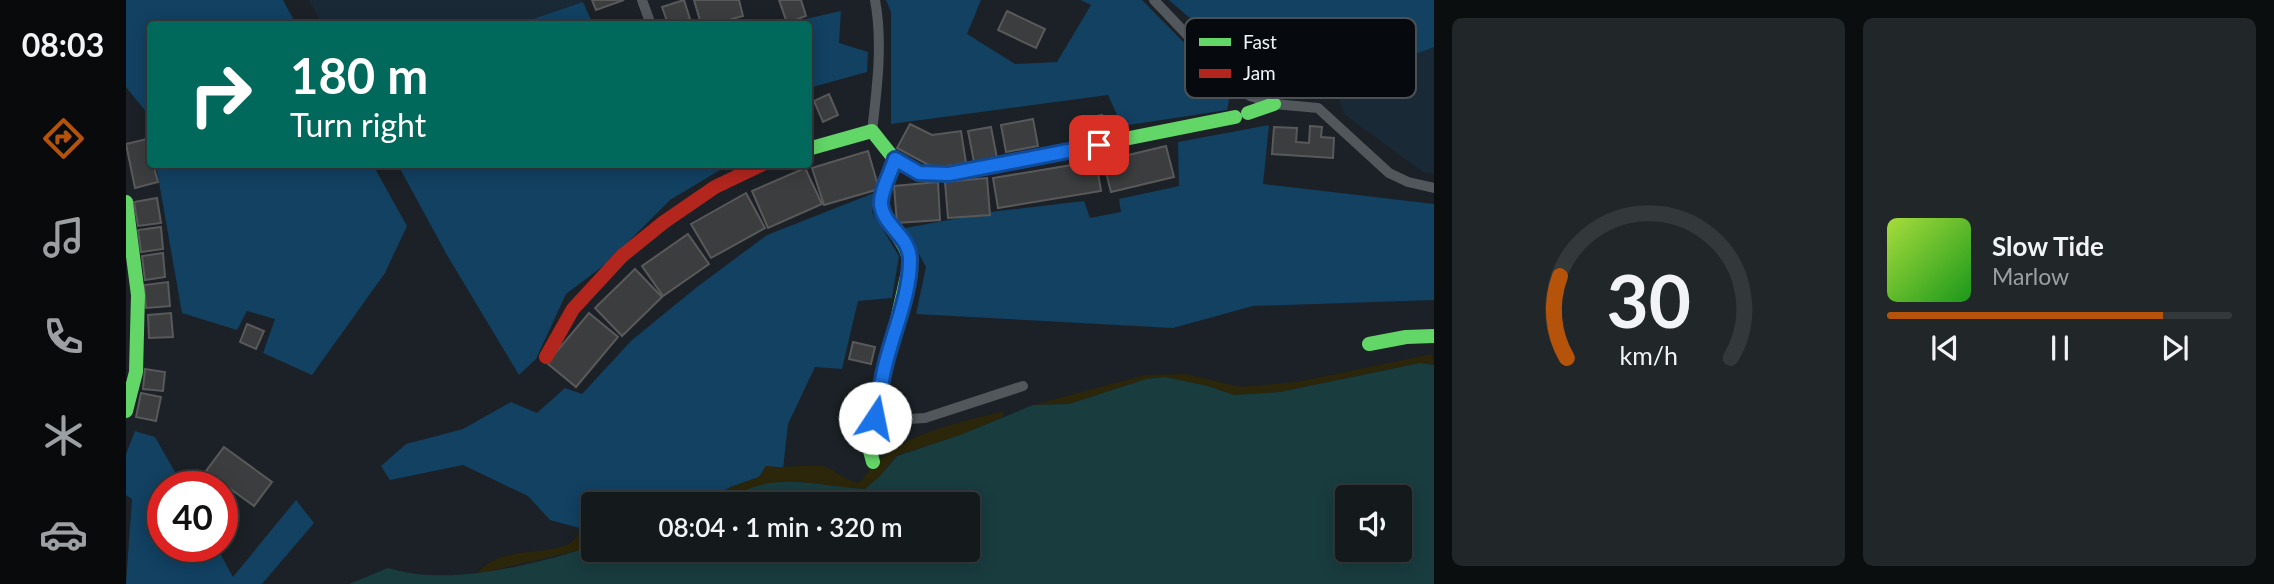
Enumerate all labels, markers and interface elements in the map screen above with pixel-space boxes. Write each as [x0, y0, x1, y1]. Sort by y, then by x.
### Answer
legend [1185, 18, 1416, 98]
text: 08:03 [22, 25, 104, 64]
text: Fast [1243, 30, 1277, 53]
text: 180 m [290, 46, 428, 104]
icon: right [175, 49, 266, 140]
text: Jam [1243, 61, 1276, 84]
text: Turn right [290, 105, 426, 144]
icon: directions [39, 114, 88, 163]
pin [1069, 115, 1129, 175]
icon: arrive [1080, 126, 1118, 164]
icon: music [39, 213, 88, 262]
text: Slow Tide [1992, 230, 2104, 262]
text: 30 [1606, 256, 1691, 344]
text: Marlow [1992, 262, 2069, 290]
icon: phone [39, 312, 88, 361]
icon: previous [1926, 329, 1964, 367]
icon: pause [2041, 329, 2079, 367]
icon: next [2156, 329, 2194, 367]
text: km/h [1619, 340, 1678, 370]
position arrow [838, 381, 912, 455]
icon: climate [39, 411, 88, 460]
speed limit sign: 40 [147, 471, 238, 562]
map controls [1335, 485, 1412, 562]
button: sound [1335, 485, 1412, 562]
icon: car [39, 510, 88, 559]
text: 08:04 · 1 min · 320 m [658, 511, 903, 543]

